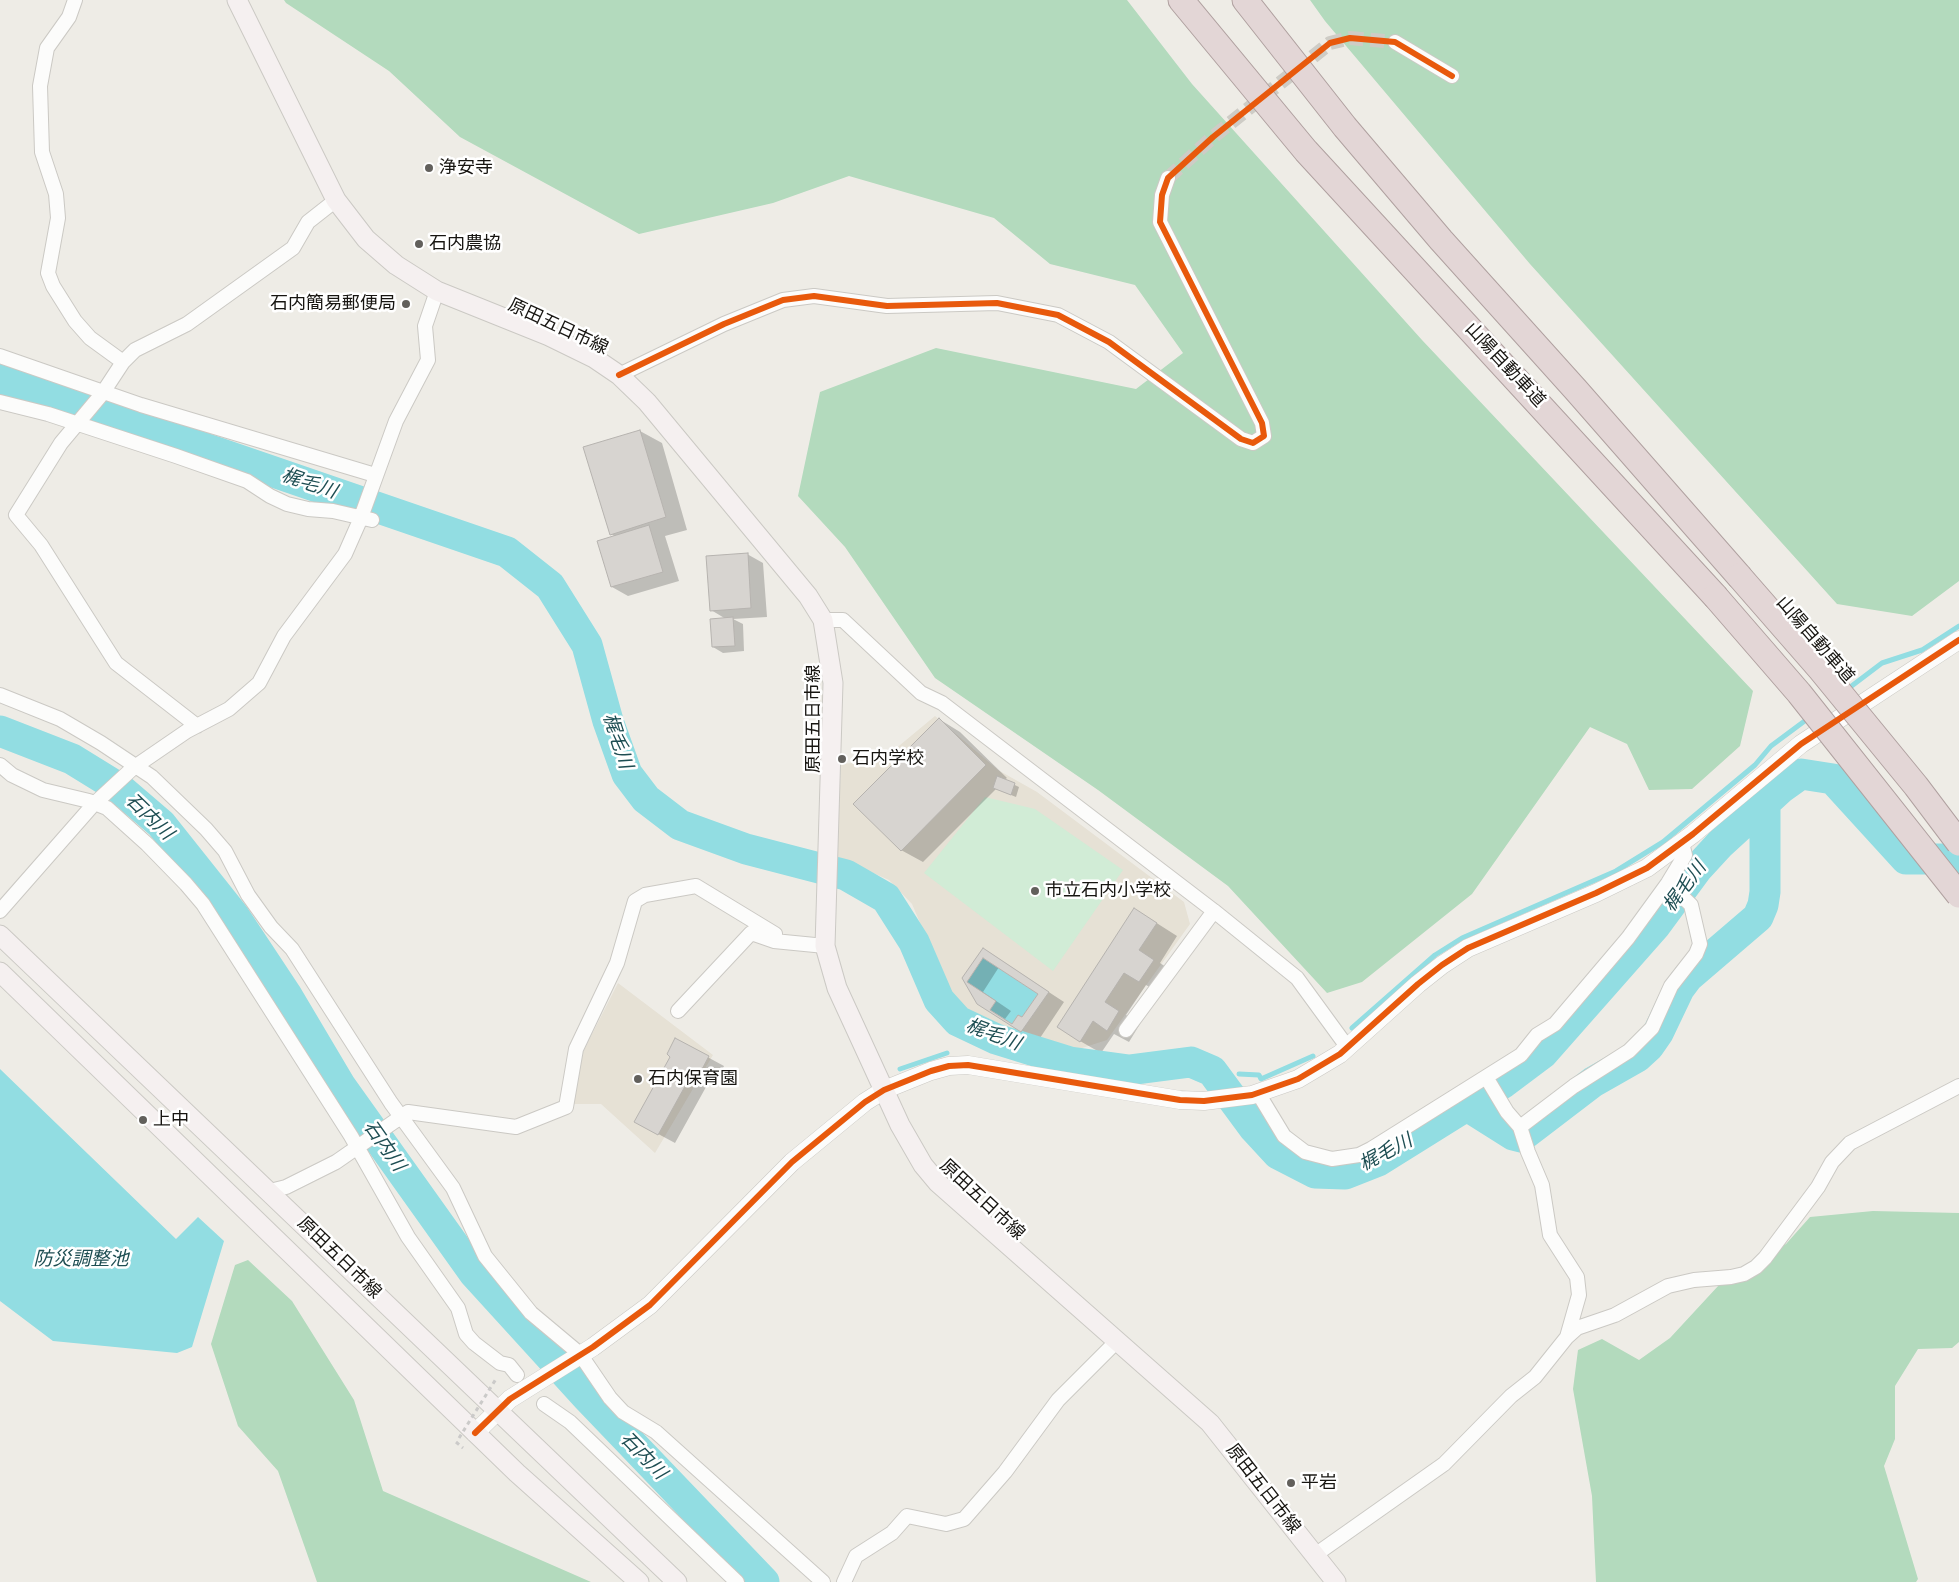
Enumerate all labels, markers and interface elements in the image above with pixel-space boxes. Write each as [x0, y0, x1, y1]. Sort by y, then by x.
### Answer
place label: 浄安寺 [439, 157, 493, 179]
marker: 浄安寺 [423, 162, 435, 174]
place label: 石内農協 [429, 233, 501, 255]
marker: 石内農協 [413, 238, 425, 250]
place label: 石内簡易郵便局 [270, 293, 396, 315]
street label: 原田五日市線 [504, 294, 612, 360]
marker: 石内簡易郵便局 [400, 298, 412, 310]
street label: 山陽自動車道 [1460, 318, 1550, 412]
water label: 梶毛川 [278, 464, 340, 504]
street label: 山陽自動車道 [1771, 592, 1859, 688]
street label: 原田五日市線 [803, 665, 825, 773]
water label: 梶毛川 [597, 710, 637, 772]
place label: 石内学校 [852, 748, 924, 770]
marker: 石内学校 [836, 753, 848, 765]
water label: 石内川 [121, 789, 177, 845]
water label: 梶毛川 [1659, 857, 1711, 917]
place label: 市立石内小学校 [1045, 880, 1171, 902]
marker: 市立石内小学校 [1029, 885, 1041, 897]
water label: 梶毛川 [962, 1014, 1024, 1056]
place label: 石内保育園 [648, 1068, 738, 1090]
marker: 石内保育園 [632, 1073, 644, 1085]
place label: 上中 [153, 1109, 189, 1131]
marker: 上中 [137, 1114, 149, 1126]
water label: 石内川 [358, 1116, 410, 1176]
water label: 梶毛川 [1355, 1130, 1417, 1176]
street label: 原田五日市線 [935, 1155, 1029, 1245]
street label: 原田五日市線 [293, 1213, 385, 1303]
water label: 防災調整池 [34, 1249, 128, 1271]
water label: 石内川 [615, 1428, 671, 1484]
street label: 原田五日市線 [1221, 1440, 1305, 1538]
place label: 平岩 [1301, 1472, 1337, 1494]
marker: 平岩 [1285, 1477, 1297, 1489]

